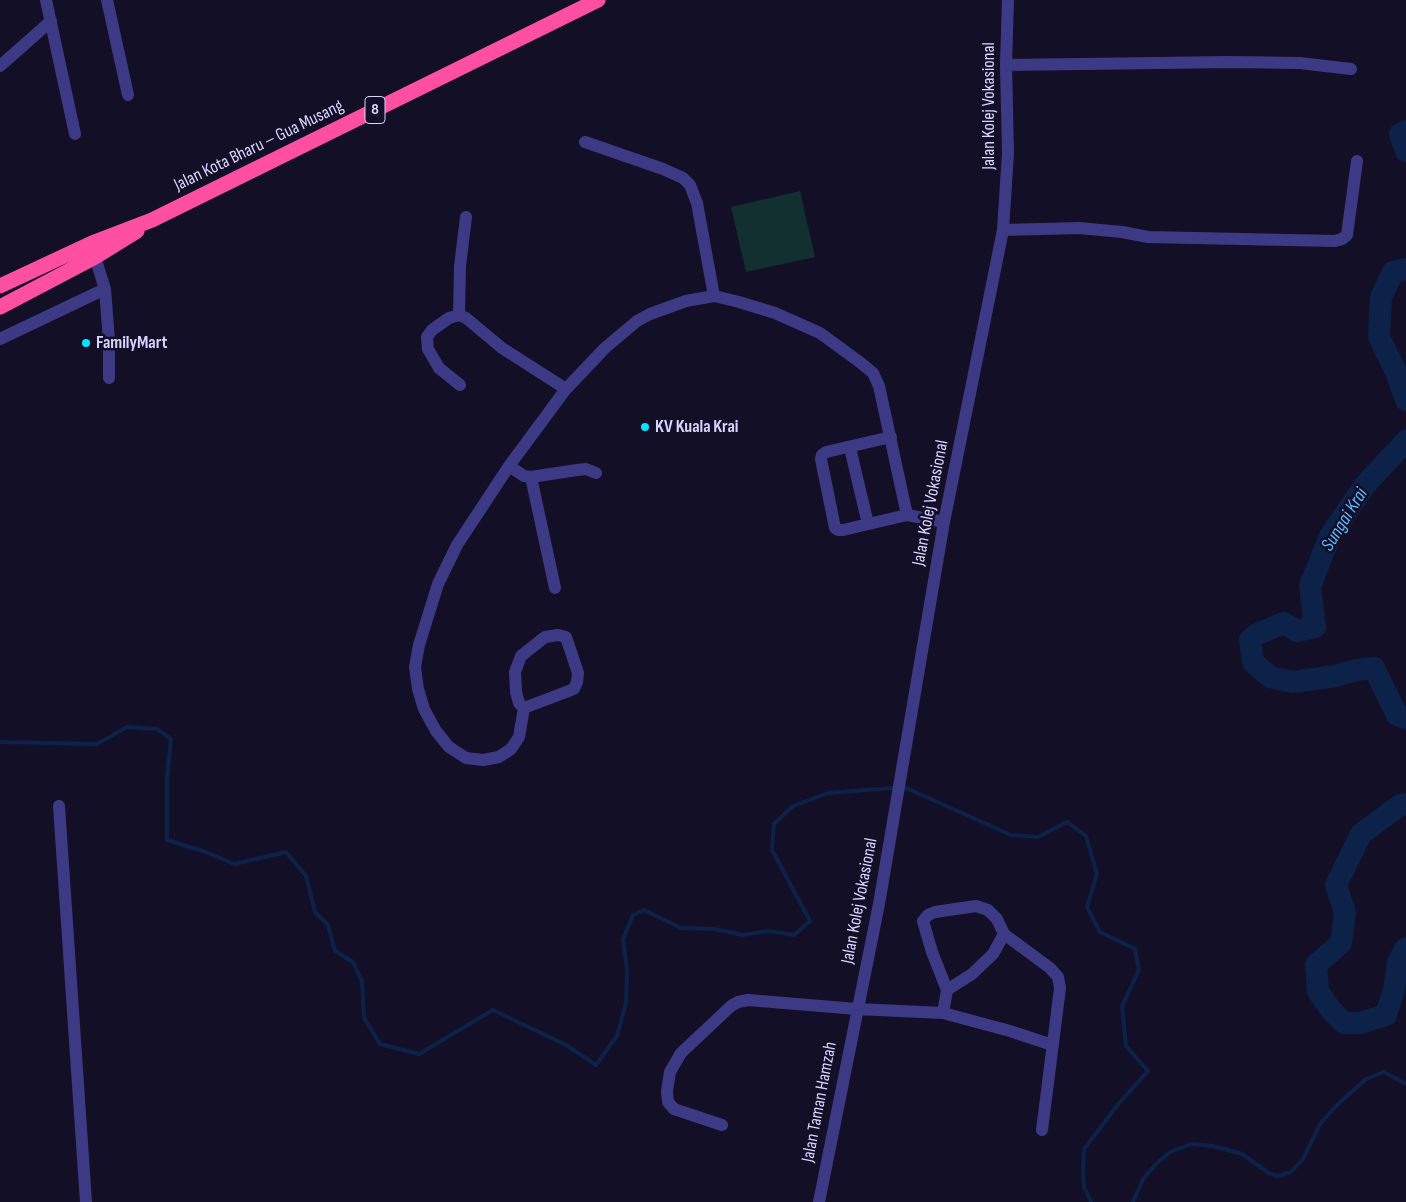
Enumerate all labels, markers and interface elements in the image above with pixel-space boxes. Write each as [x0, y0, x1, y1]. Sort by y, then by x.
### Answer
street label: Jalan Kolej Vokasional [978, 42, 1000, 170]
street label: Jalan Kota Bharu – Gua Musang [171, 96, 347, 196]
road number: 8 [365, 96, 385, 124]
place label: FamilyMart [96, 332, 168, 354]
marker: FamilyMart [80, 337, 92, 349]
place label: KV Kuala Krai [655, 416, 738, 438]
marker: KV Kuala Krai [639, 421, 651, 433]
street label: Jalan Kolej Vokasional [908, 438, 954, 568]
water label: Sungai Krai [1317, 484, 1373, 556]
street label: Jalan Kolej Vokasional [837, 836, 883, 966]
street label: Jalan Taman Hamzah [798, 1040, 842, 1164]

